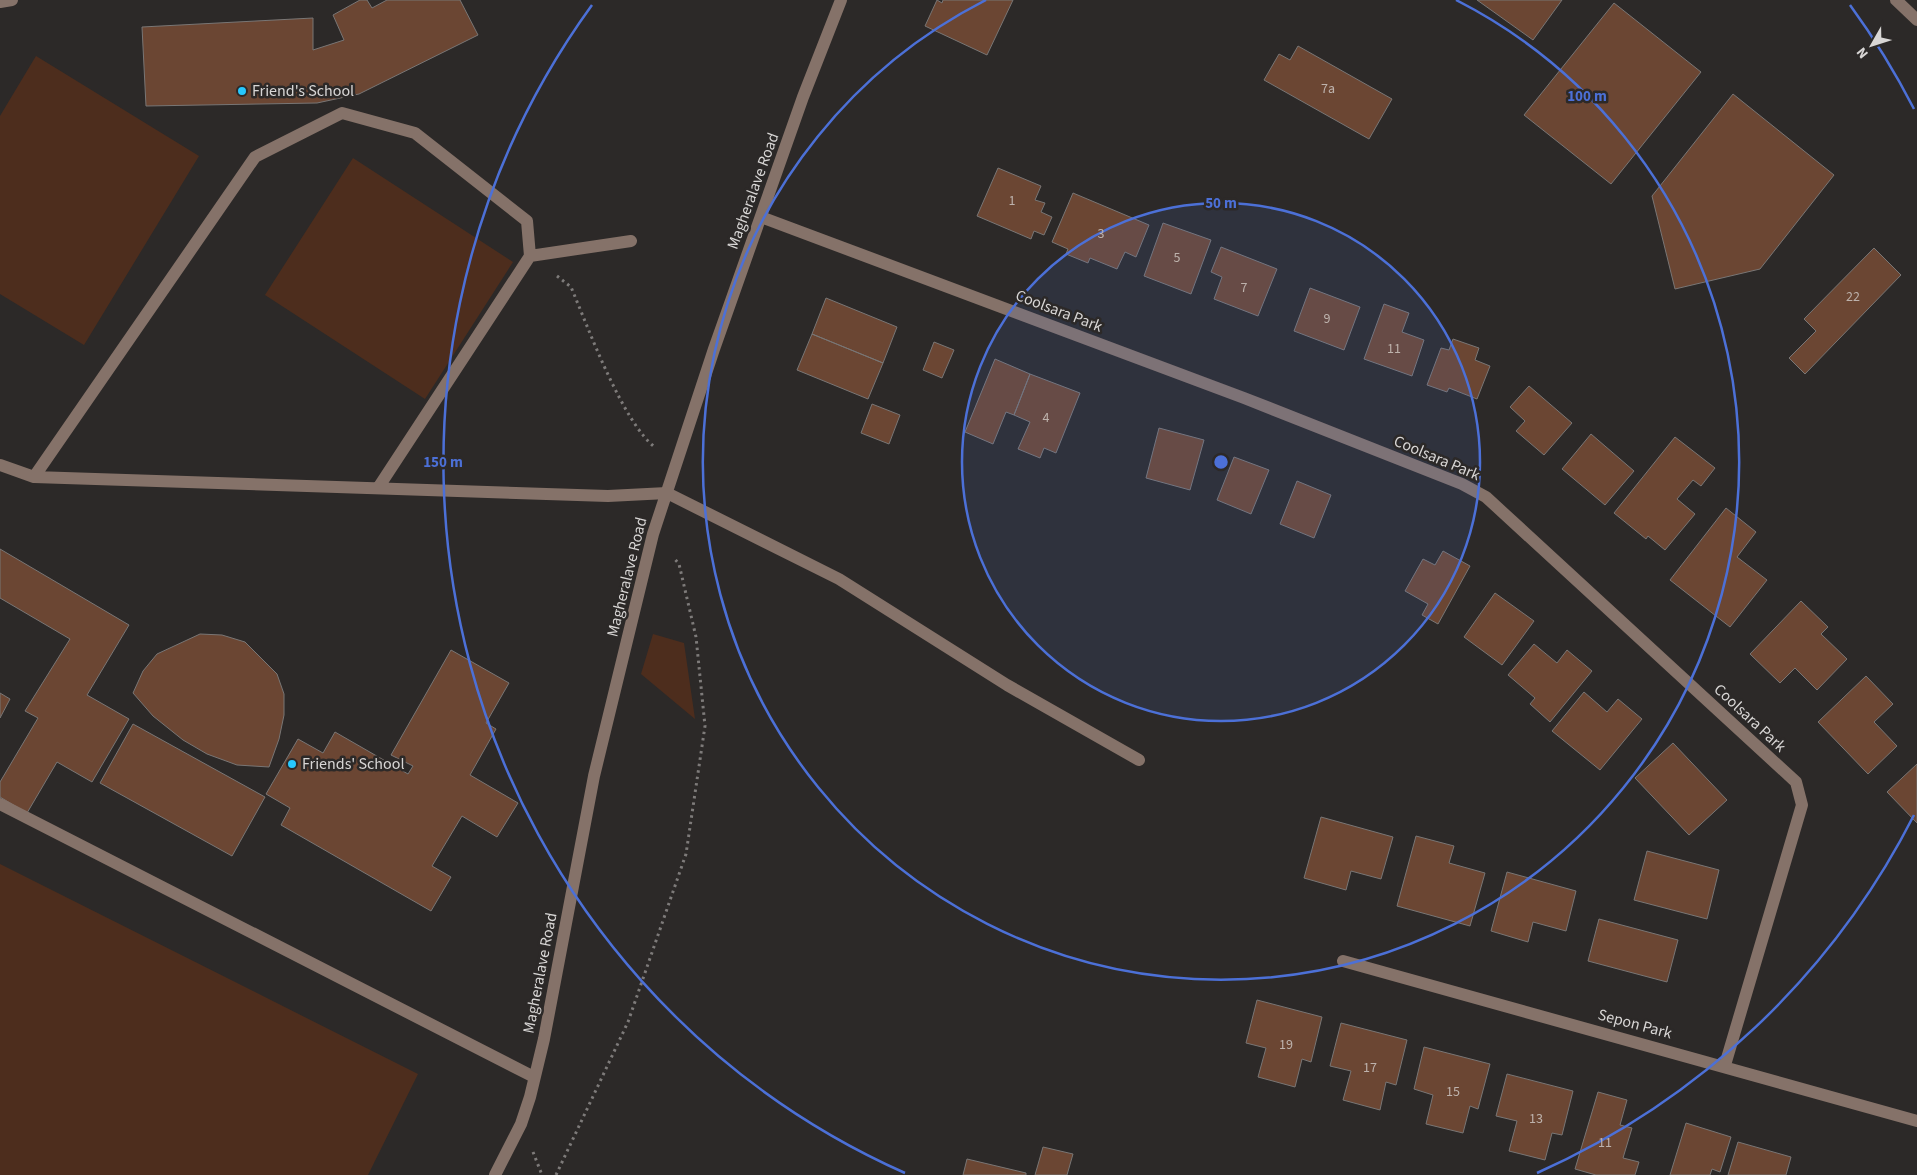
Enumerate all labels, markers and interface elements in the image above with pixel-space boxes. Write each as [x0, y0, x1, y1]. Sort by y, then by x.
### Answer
north arrow [1847, 20, 1897, 70]
text: N [1852, 43, 1873, 62]
house number: 7a [1321, 79, 1335, 99]
place label: Friend's School [252, 80, 354, 102]
marker: Friend's School [236, 85, 248, 97]
text: 100 m [1567, 86, 1607, 107]
street label: Magheralave Road [722, 130, 784, 252]
house number: 1 [1009, 191, 1016, 211]
text: 50 m [1205, 193, 1237, 214]
house number: 3 [1098, 224, 1105, 244]
house number: 5 [1174, 248, 1181, 268]
house number: 7 [1241, 278, 1248, 298]
street label: Coolsara Park [1012, 284, 1106, 338]
house number: 22 [1846, 287, 1860, 307]
house number: 9 [1324, 309, 1331, 329]
house number: 11 [1387, 339, 1401, 359]
house number: 4 [1043, 408, 1050, 428]
street label: Coolsara Park [1391, 430, 1484, 486]
text: 150 m [423, 452, 463, 473]
centre of rings [1212, 453, 1230, 471]
street label: Magheralave Road [601, 515, 653, 639]
street label: Coolsara Park [1709, 679, 1791, 757]
place label: Friends' School [302, 753, 405, 775]
marker: Friends' School [286, 758, 298, 770]
street label: Magheralave Road [517, 911, 563, 1035]
street label: Sepon Park [1595, 1004, 1675, 1044]
house number: 19 [1279, 1035, 1293, 1055]
house number: 17 [1363, 1058, 1377, 1078]
house number: 15 [1446, 1082, 1460, 1102]
house number: 13 [1529, 1109, 1543, 1129]
house number: 11 [1598, 1133, 1612, 1153]

